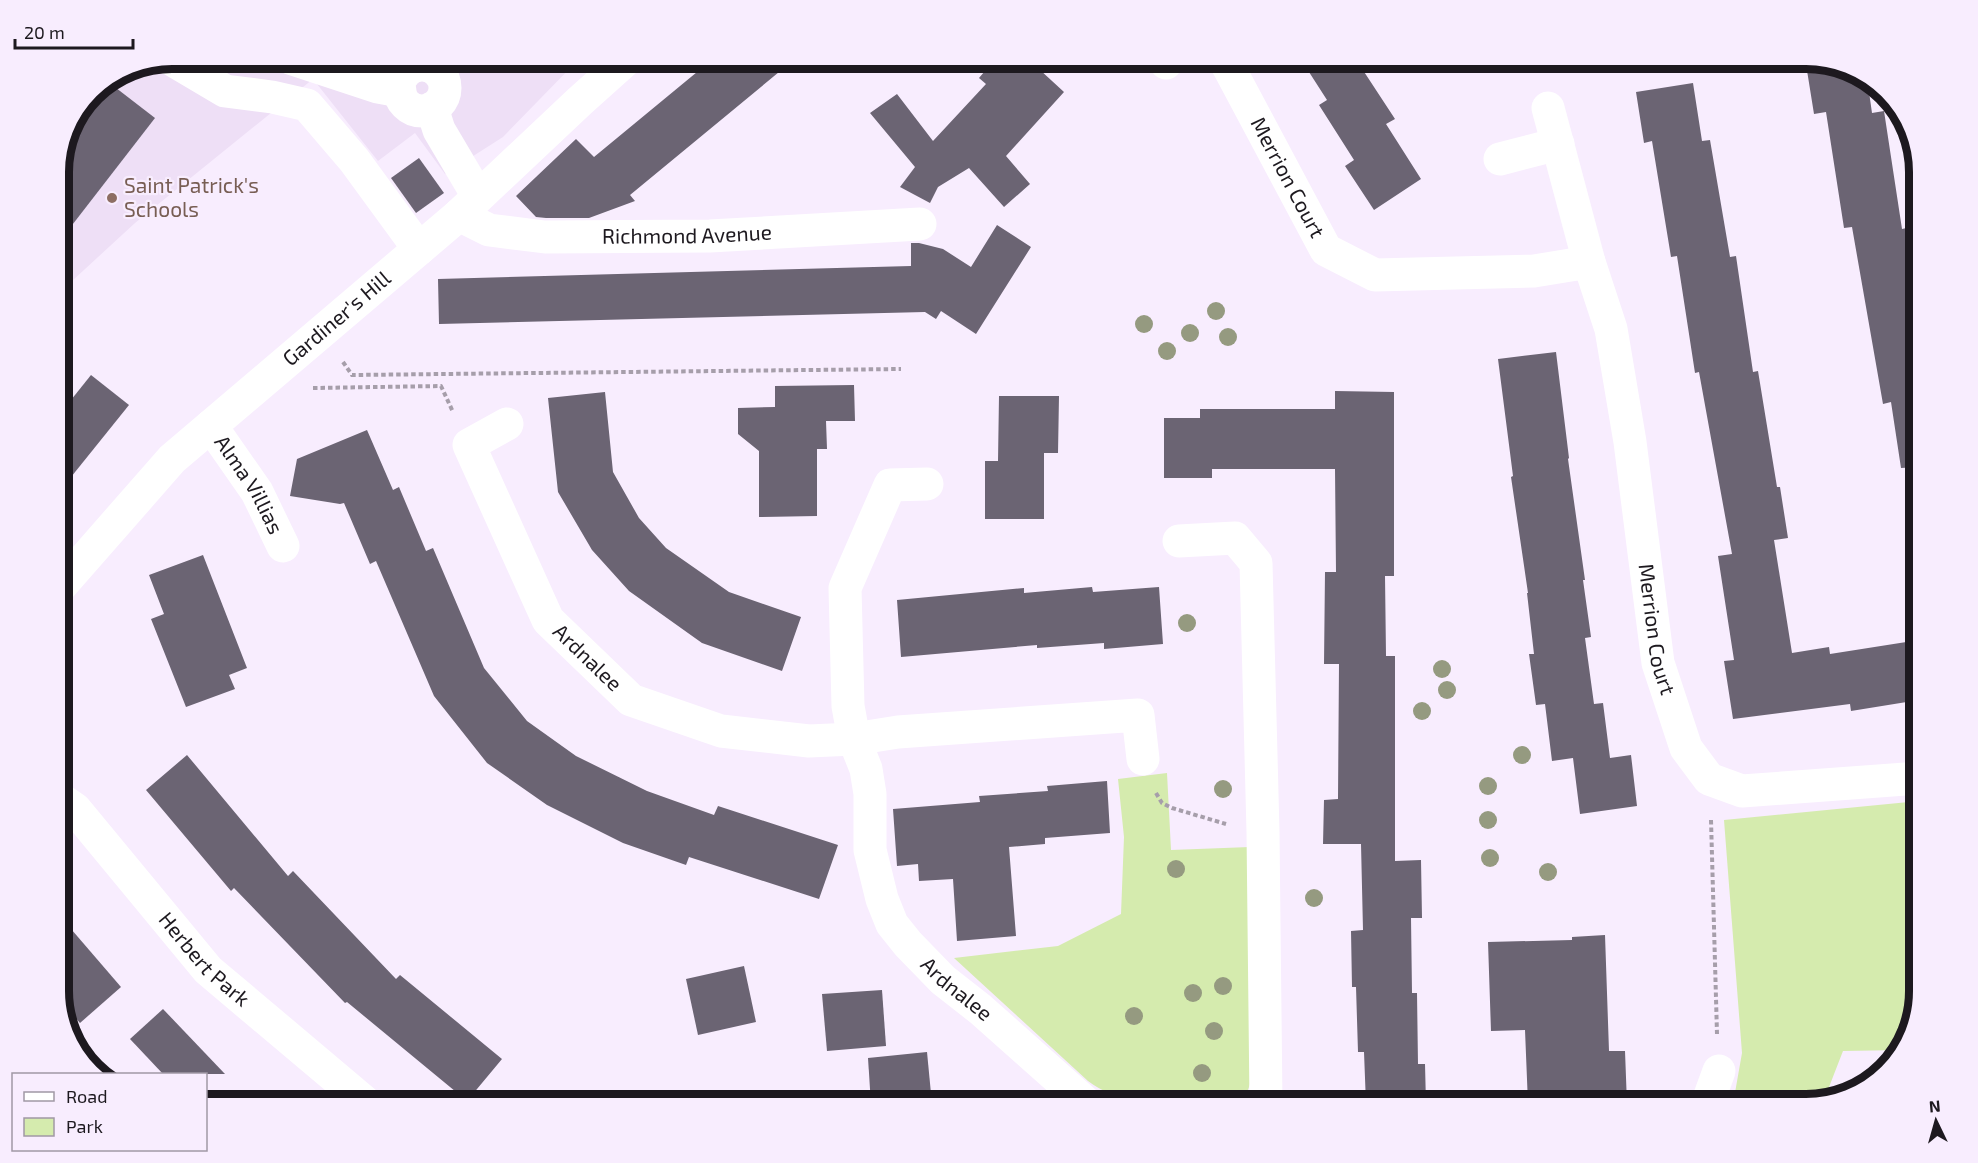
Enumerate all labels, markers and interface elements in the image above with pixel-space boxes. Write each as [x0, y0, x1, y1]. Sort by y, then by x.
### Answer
scale bar [15, 12, 134, 50]
text: 20 m [24, 21, 65, 43]
street label: Merrion Court [1247, 112, 1331, 242]
place label: Saint Patrick's Schools [124, 172, 259, 221]
marker: Saint Patrick's Schools [105, 191, 119, 205]
street label: Richmond Avenue [602, 218, 772, 248]
street label: Gardiner's Hill [277, 264, 396, 370]
street label: Alma Villias [210, 430, 289, 538]
street label: Merrion Court [1635, 562, 1682, 698]
street label: Ardnalee [549, 618, 628, 696]
street label: Herbert Park [154, 907, 256, 1011]
street label: Ardnalee [916, 951, 998, 1025]
legend [12, 1073, 207, 1151]
text: Road [66, 1085, 107, 1107]
north arrow [1906, 1091, 1966, 1151]
text: N [1928, 1096, 1941, 1116]
text: Park [66, 1115, 103, 1137]

